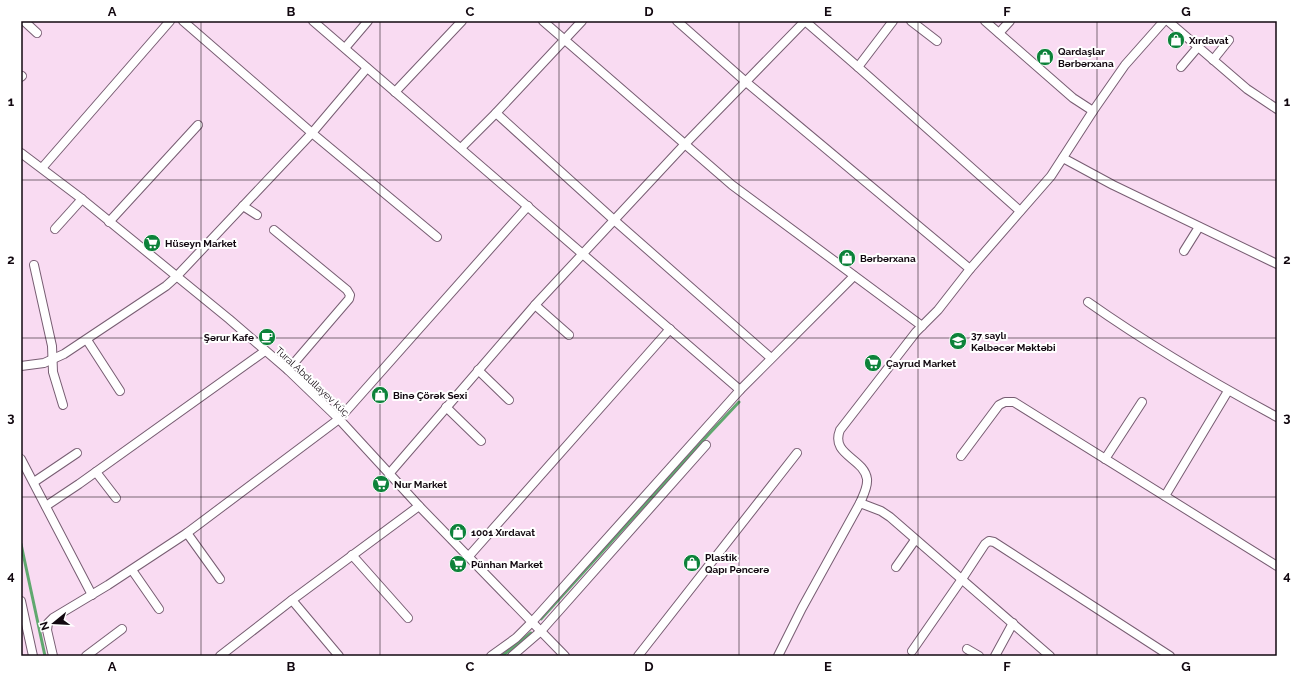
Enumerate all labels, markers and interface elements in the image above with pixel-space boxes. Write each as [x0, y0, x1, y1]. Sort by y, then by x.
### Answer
text: A [108, 4, 117, 19]
text: B [287, 4, 296, 19]
text: C [466, 4, 475, 19]
text: D [644, 4, 654, 19]
text: E [824, 4, 832, 19]
text: F [1003, 4, 1011, 19]
text: G [1181, 4, 1191, 19]
shop icon: Xırdavat [1166, 30, 1186, 50]
place label: Xırdavat [1188, 35, 1229, 46]
place label: Qardaşlar Bərbərxana [1058, 46, 1114, 69]
shop icon: Qardaşlar Bərbərxana [1035, 47, 1055, 67]
text: 1 [8, 94, 15, 109]
text: 1 [1284, 94, 1291, 109]
supermarket icon: Hüseyn Market [142, 233, 162, 253]
place label: Hüseyn Market [165, 238, 237, 249]
shop icon: Bərbərxana [837, 248, 857, 268]
text: 2 [7, 252, 15, 267]
text: 2 [1283, 252, 1291, 267]
place label: Bərbərxana [860, 253, 916, 264]
cafe icon: Şərur Kafe [257, 327, 277, 347]
place label: 37 saylı Kəlbəcər Məktəbi [971, 330, 1056, 353]
school or university icon: 37 saylı Kəlbəcər Məktəbi [948, 331, 968, 351]
place label: Şərur Kafe [204, 332, 254, 343]
street label: Tural Abdullayev küç. [273, 345, 353, 419]
supermarket icon: Çayrud Market [863, 353, 883, 373]
place label: Çayrud Market [886, 358, 956, 369]
shop icon: Binə Çörək Sexi [370, 385, 390, 405]
place label: Binə Çörək Sexi [393, 390, 467, 401]
text: 3 [7, 410, 15, 425]
text: 3 [1283, 410, 1291, 425]
supermarket icon: Nur Market [371, 474, 391, 494]
place label: Nur Market [394, 479, 447, 490]
shop icon: 1001 Xırdavat [448, 522, 468, 542]
place label: 1001 Xırdavat [471, 527, 535, 538]
place label: Plastik Qapı Pəncərə [705, 552, 769, 575]
shop icon: Plastik Qapı Pəncərə [682, 553, 702, 573]
supermarket icon: Pünhan Market [448, 554, 468, 574]
place label: Pünhan Market [471, 559, 543, 570]
text: 4 [7, 568, 15, 583]
text: 4 [1283, 568, 1291, 583]
north arrow [34, 603, 74, 643]
text: N [37, 620, 52, 632]
text: A [108, 659, 117, 674]
text: B [287, 659, 296, 674]
text: C [466, 659, 475, 674]
text: D [644, 659, 654, 674]
text: E [824, 659, 832, 674]
text: F [1003, 659, 1011, 674]
text: G [1181, 659, 1191, 674]

